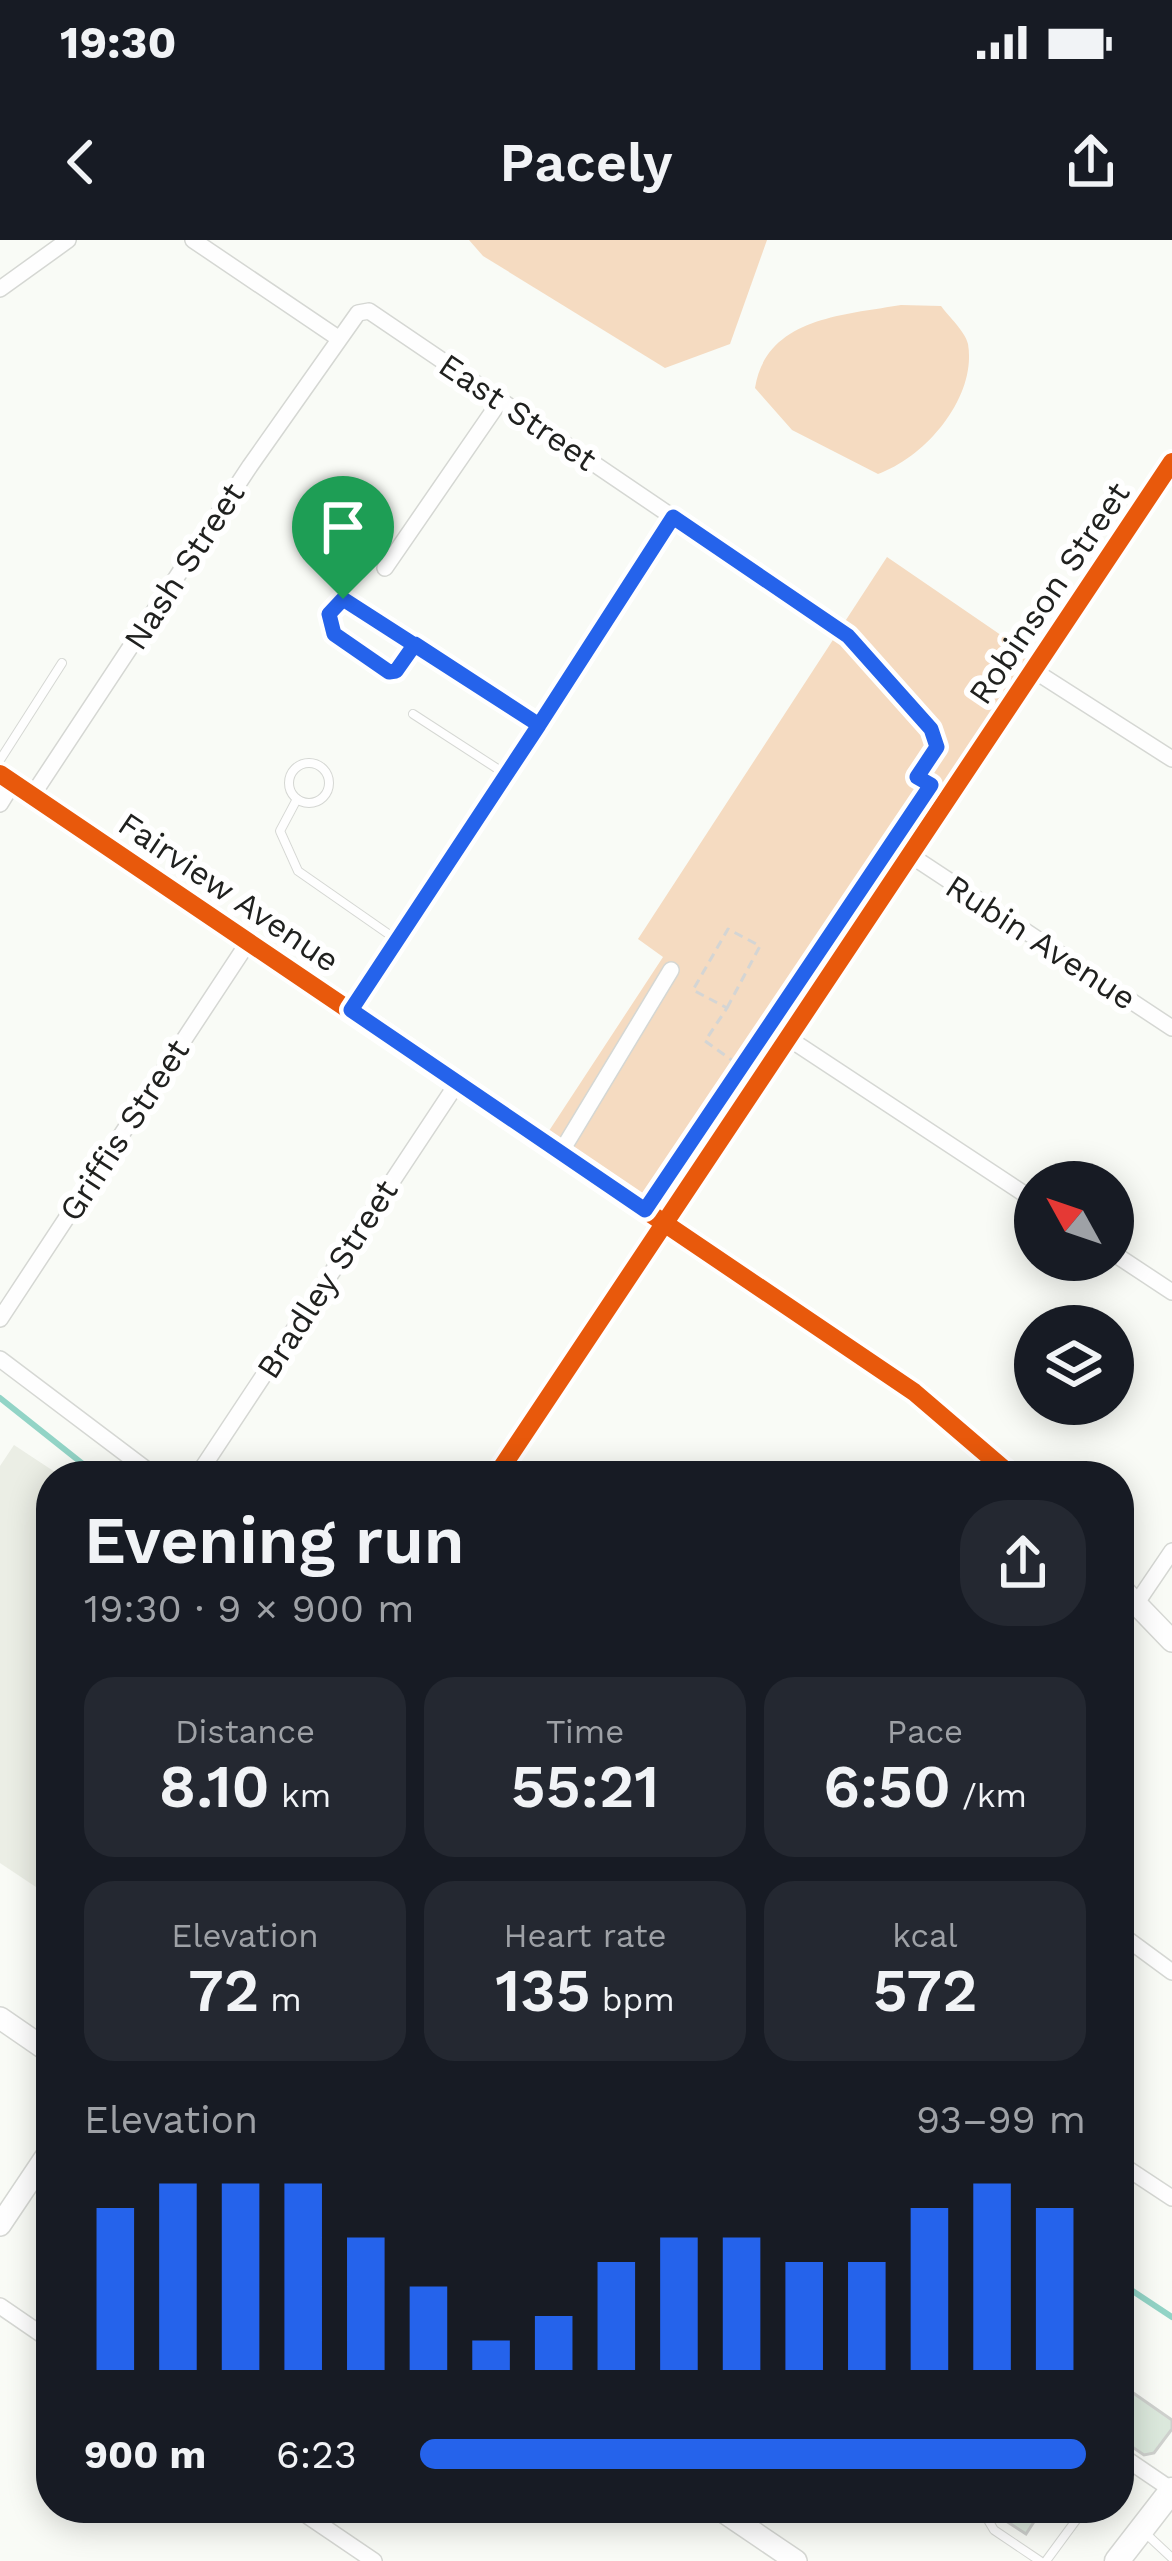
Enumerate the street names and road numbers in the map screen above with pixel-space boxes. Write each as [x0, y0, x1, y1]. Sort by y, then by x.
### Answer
street label: East Street [432, 345, 604, 479]
street label: Robinson Street [960, 474, 1138, 711]
street label: Nash Street [116, 475, 252, 657]
street label: Fairview Avenue [111, 804, 347, 980]
street label: Rubin Avenue [939, 866, 1143, 1018]
street label: Griffis Street [51, 1032, 197, 1228]
street label: Bradley Street [248, 1172, 406, 1386]

